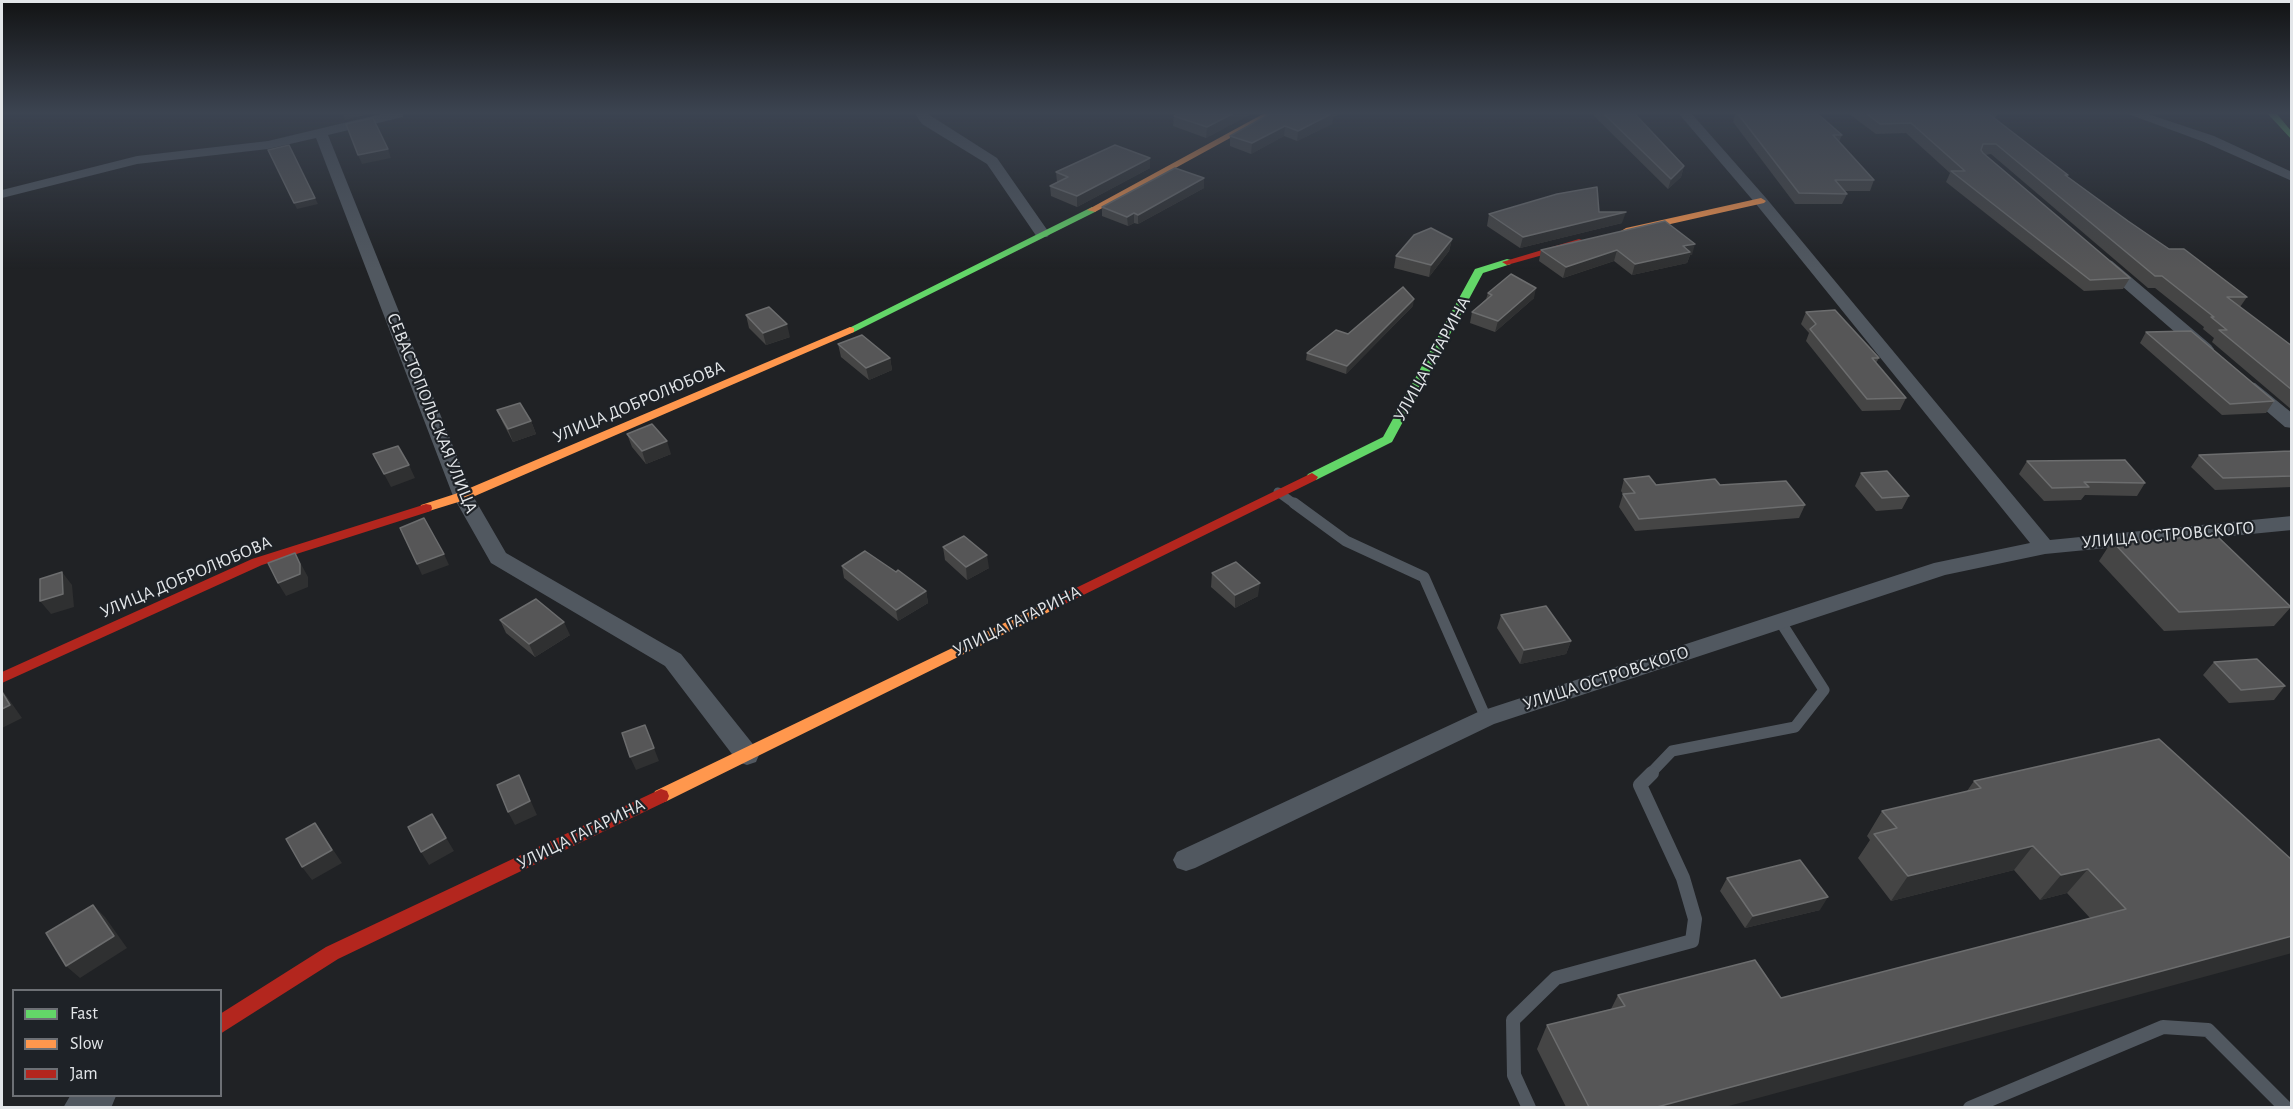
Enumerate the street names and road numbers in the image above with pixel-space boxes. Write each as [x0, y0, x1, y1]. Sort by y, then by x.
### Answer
street label: УЛИЦА ГАГАРИНА [1389, 293, 1475, 425]
street label: СЕВАСТОПОЛЬСКАЯ УЛИЦА [382, 310, 482, 516]
street label: УЛИЦА ДОБРОЛЮБОВА [550, 356, 728, 448]
street label: УЛИЦА ОСТРОВСКОГО [2081, 517, 2255, 553]
street label: УЛИЦА ДОБРОЛЮБОВА [97, 531, 275, 623]
street label: УЛИЦА ГАГАРИНА [950, 581, 1084, 661]
street label: УЛИЦА ОСТРОВСКОГО [1520, 641, 1692, 715]
street label: УЛИЦА ГАГАРИНА [514, 794, 648, 874]

